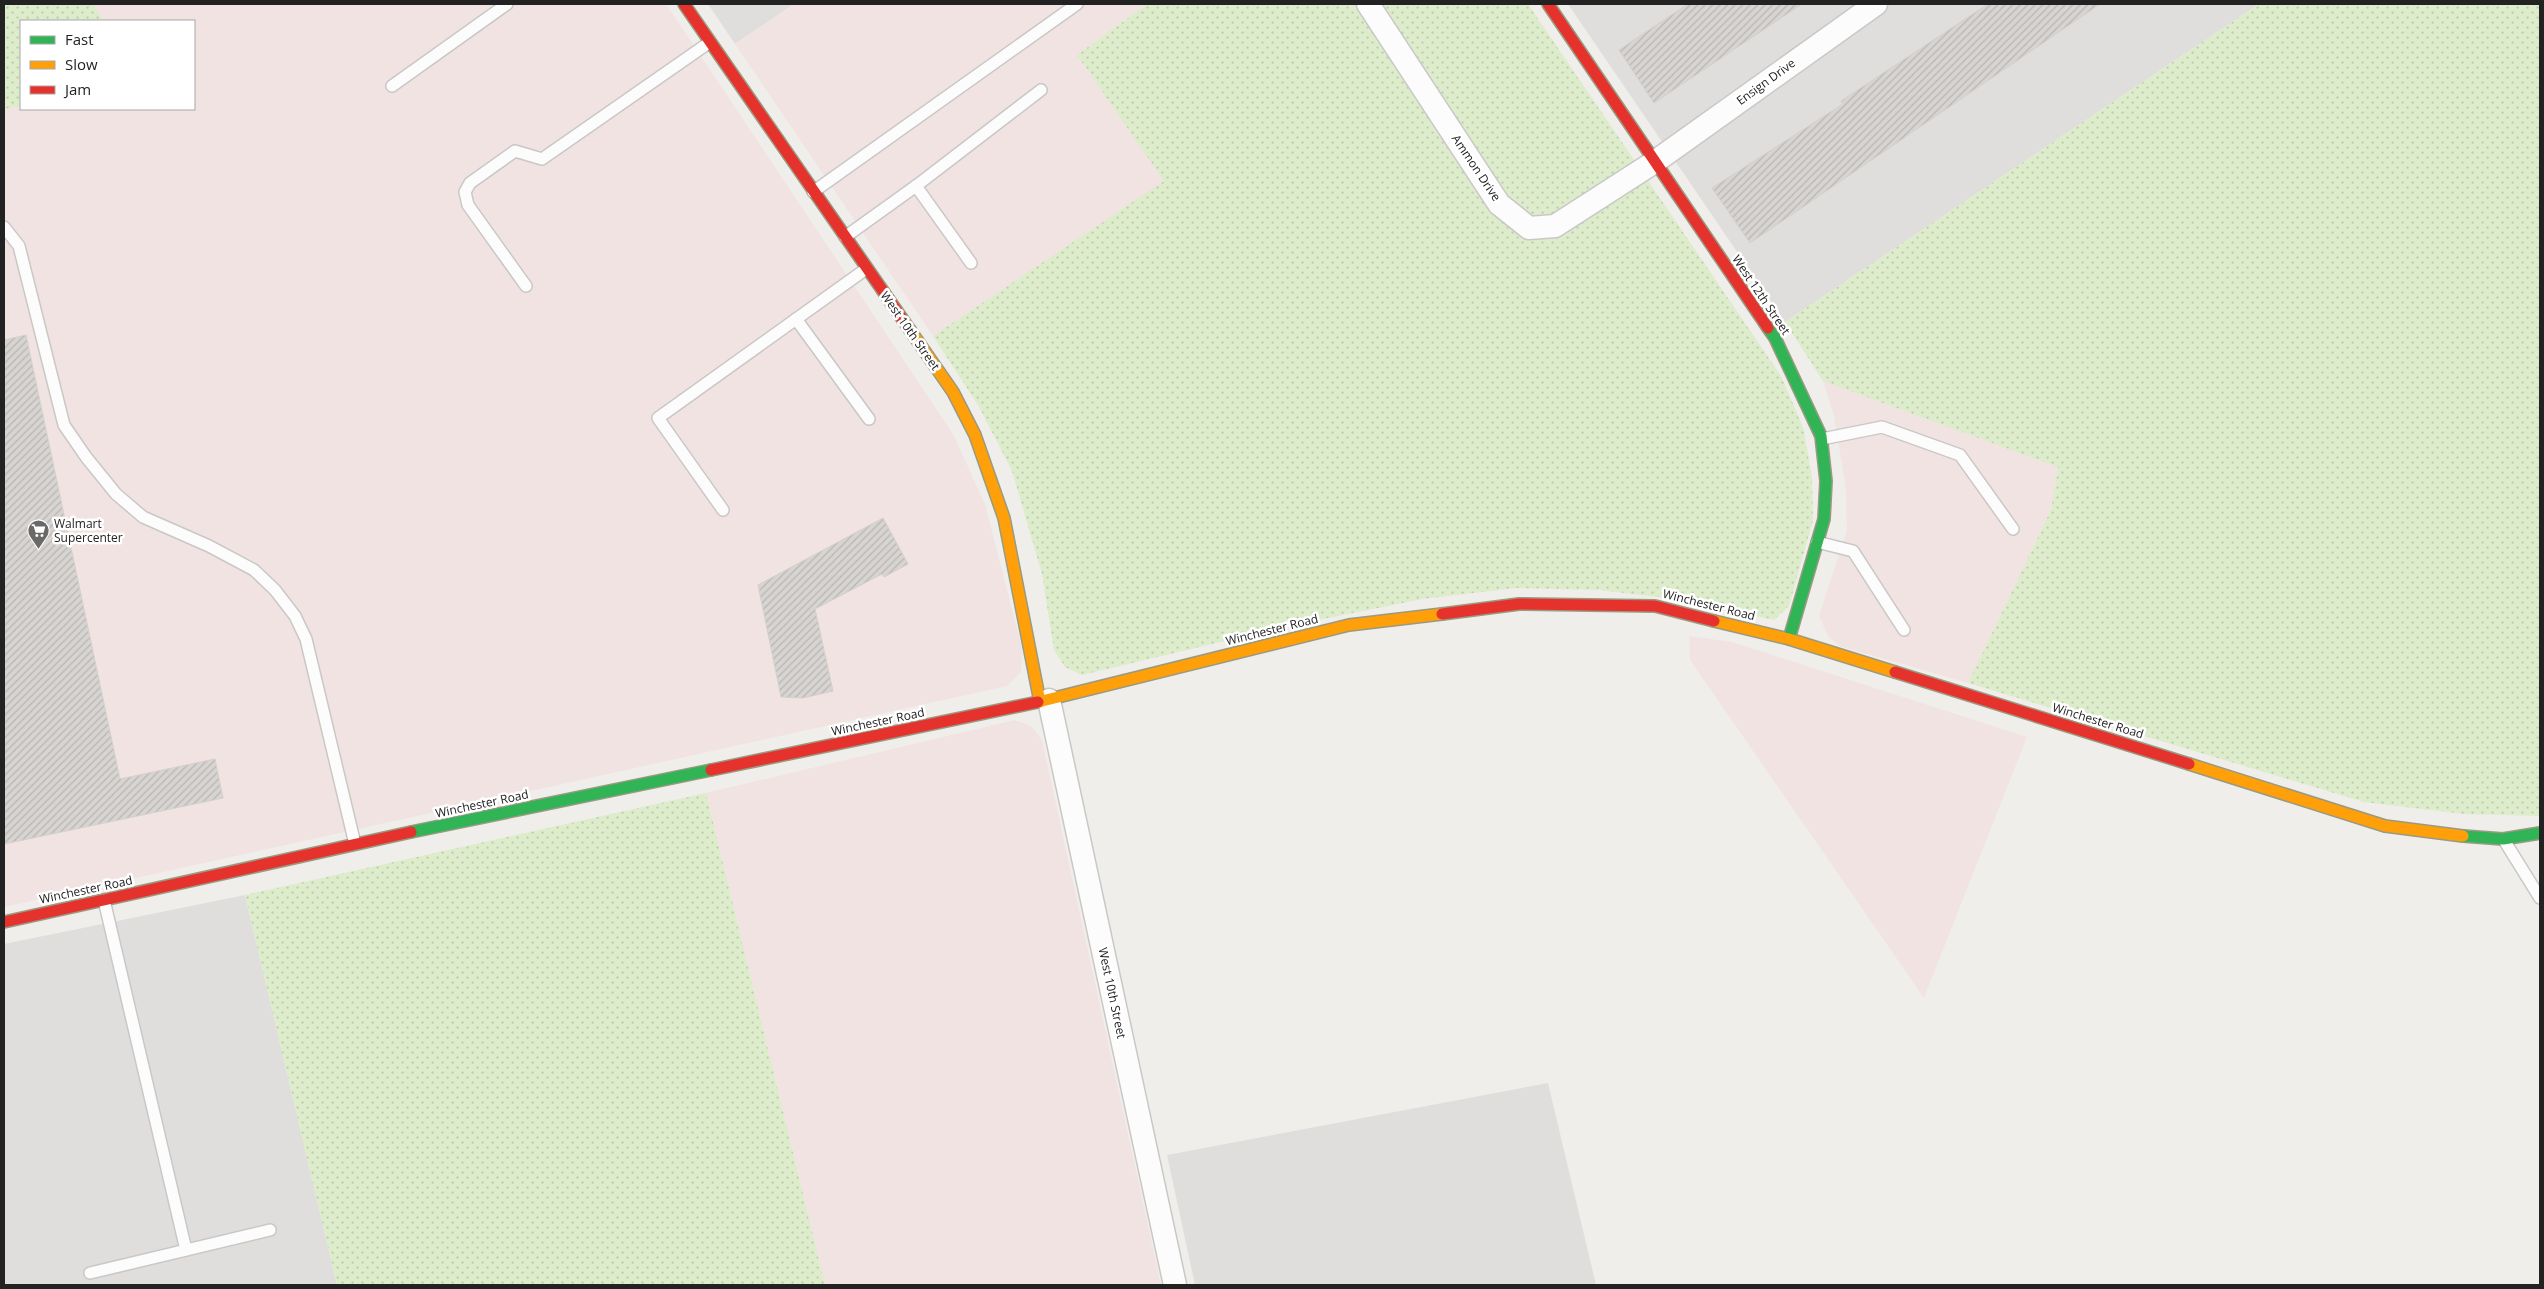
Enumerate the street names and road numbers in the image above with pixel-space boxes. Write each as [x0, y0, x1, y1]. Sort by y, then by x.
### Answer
street label: Ensign Drive [1733, 54, 1799, 109]
street label: Ammon Drive [1448, 131, 1505, 205]
street label: West 12th Street [1728, 251, 1794, 338]
street label: West 10th Street [877, 288, 944, 374]
street label: Winchester Road [1661, 585, 1757, 624]
street label: Winchester Road [1224, 610, 1320, 649]
street label: Winchester Road [2050, 699, 2146, 742]
street label: Winchester Road [830, 703, 926, 740]
street label: Winchester Road [434, 785, 530, 822]
street label: Winchester Road [38, 871, 134, 908]
street label: West 10th Street [1095, 946, 1130, 1040]

